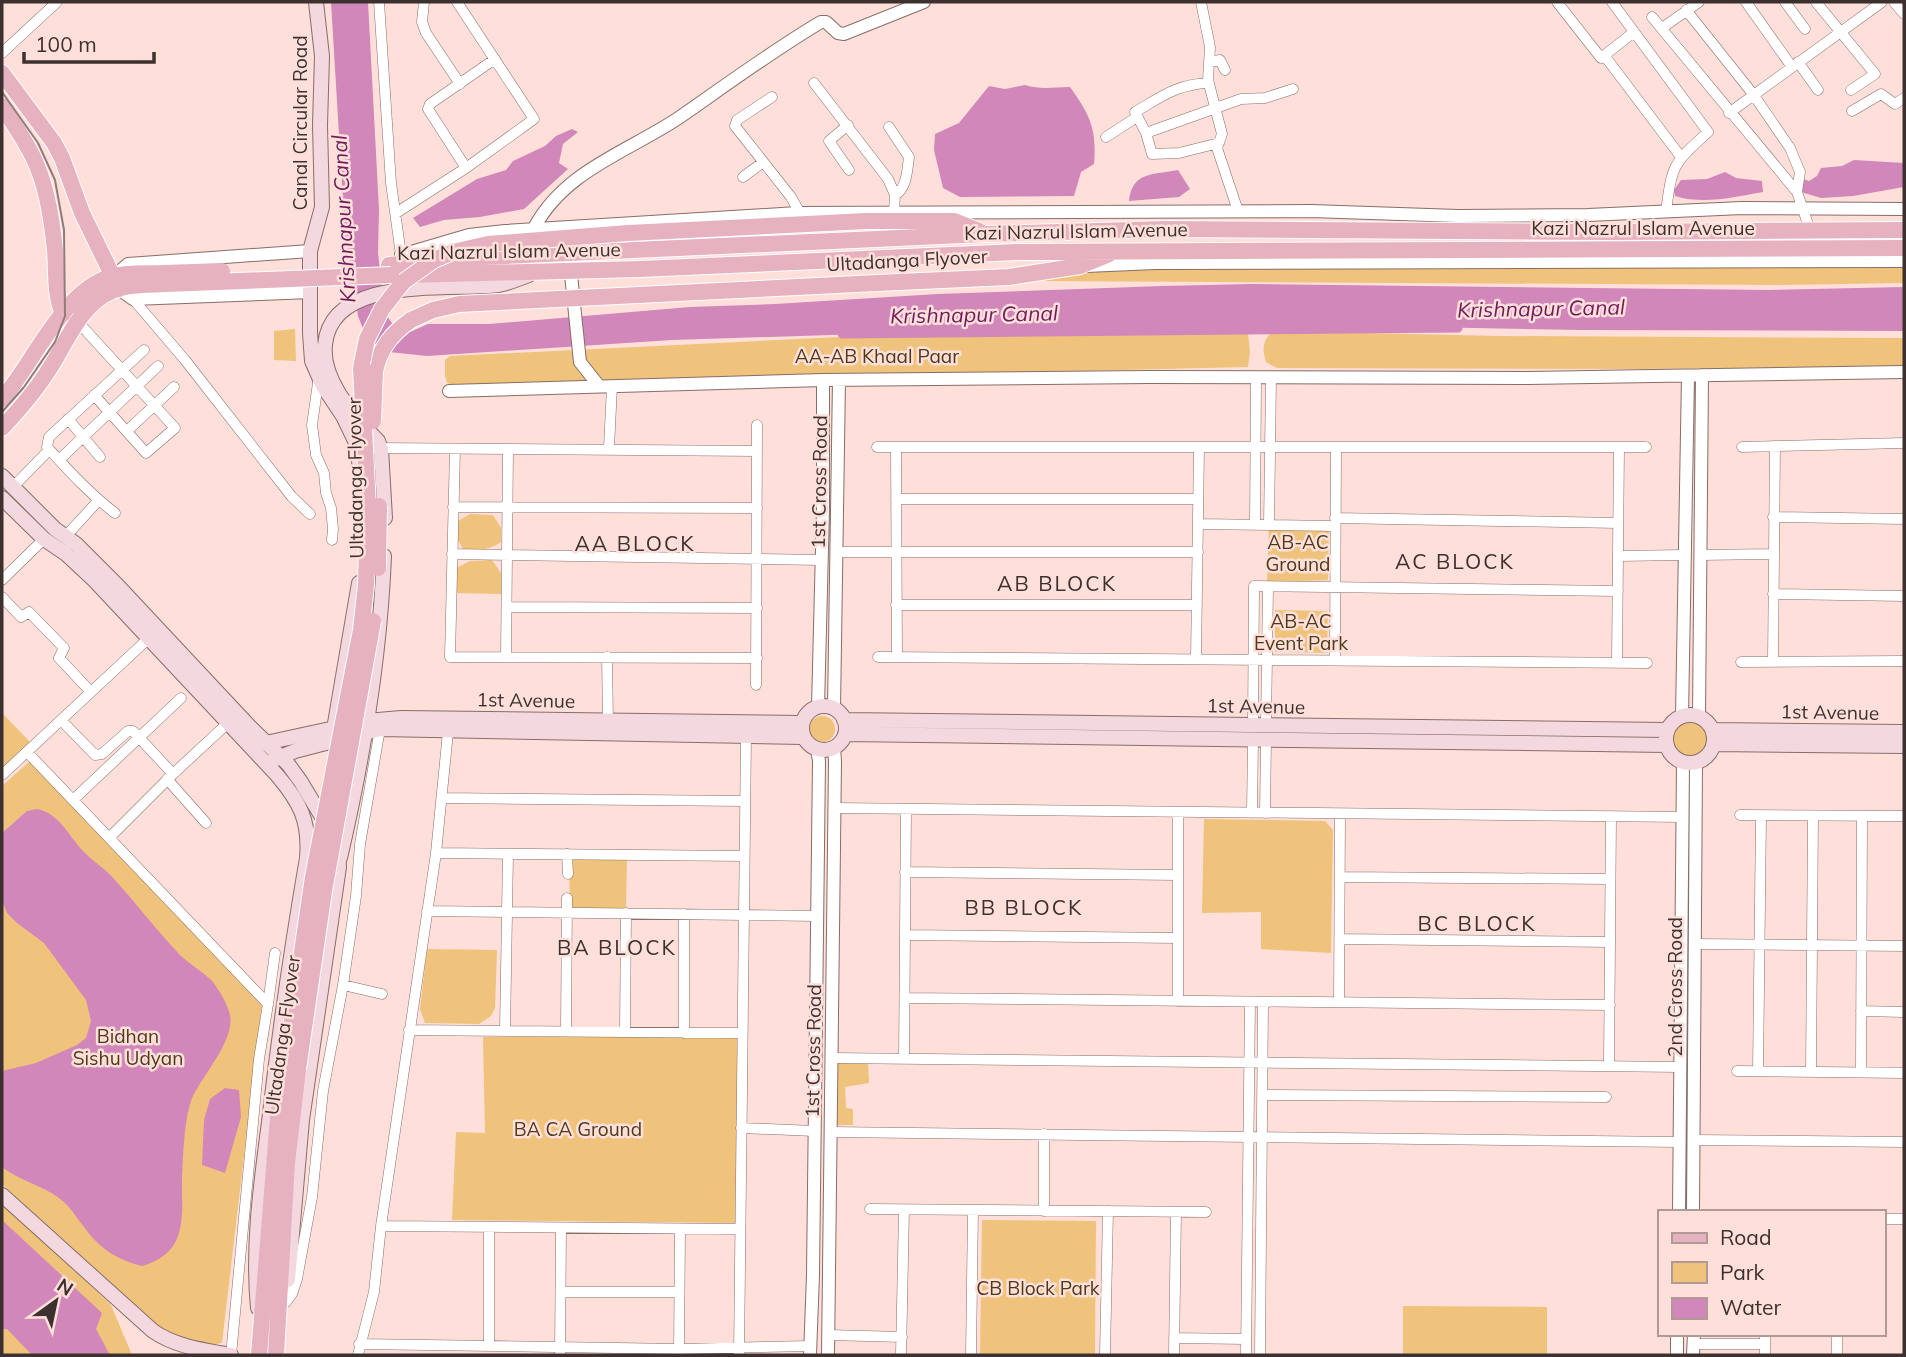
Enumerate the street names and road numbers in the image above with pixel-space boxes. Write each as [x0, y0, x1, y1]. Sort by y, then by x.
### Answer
street label: Canal Circular Road [288, 35, 312, 211]
street label: Kazi Nazrul Islam Avenue [1531, 216, 1755, 240]
street label: Kazi Nazrul Islam Avenue [964, 217, 1188, 245]
street label: Kazi Nazrul Islam Avenue [397, 237, 621, 265]
street label: Ultadanga Flyover [826, 244, 988, 276]
street label: Ultadanga Flyover [342, 397, 368, 559]
street label: 1st Cross Road [806, 415, 832, 549]
street label: 1st Avenue [477, 687, 575, 713]
street label: 1st Avenue [1207, 693, 1305, 719]
street label: 1st Avenue [1781, 699, 1879, 725]
street label: 2nd Cross Road [1663, 917, 1687, 1057]
street label: Ultadanga Flyover [259, 953, 305, 1117]
street label: 1st Cross Road [800, 984, 826, 1118]

